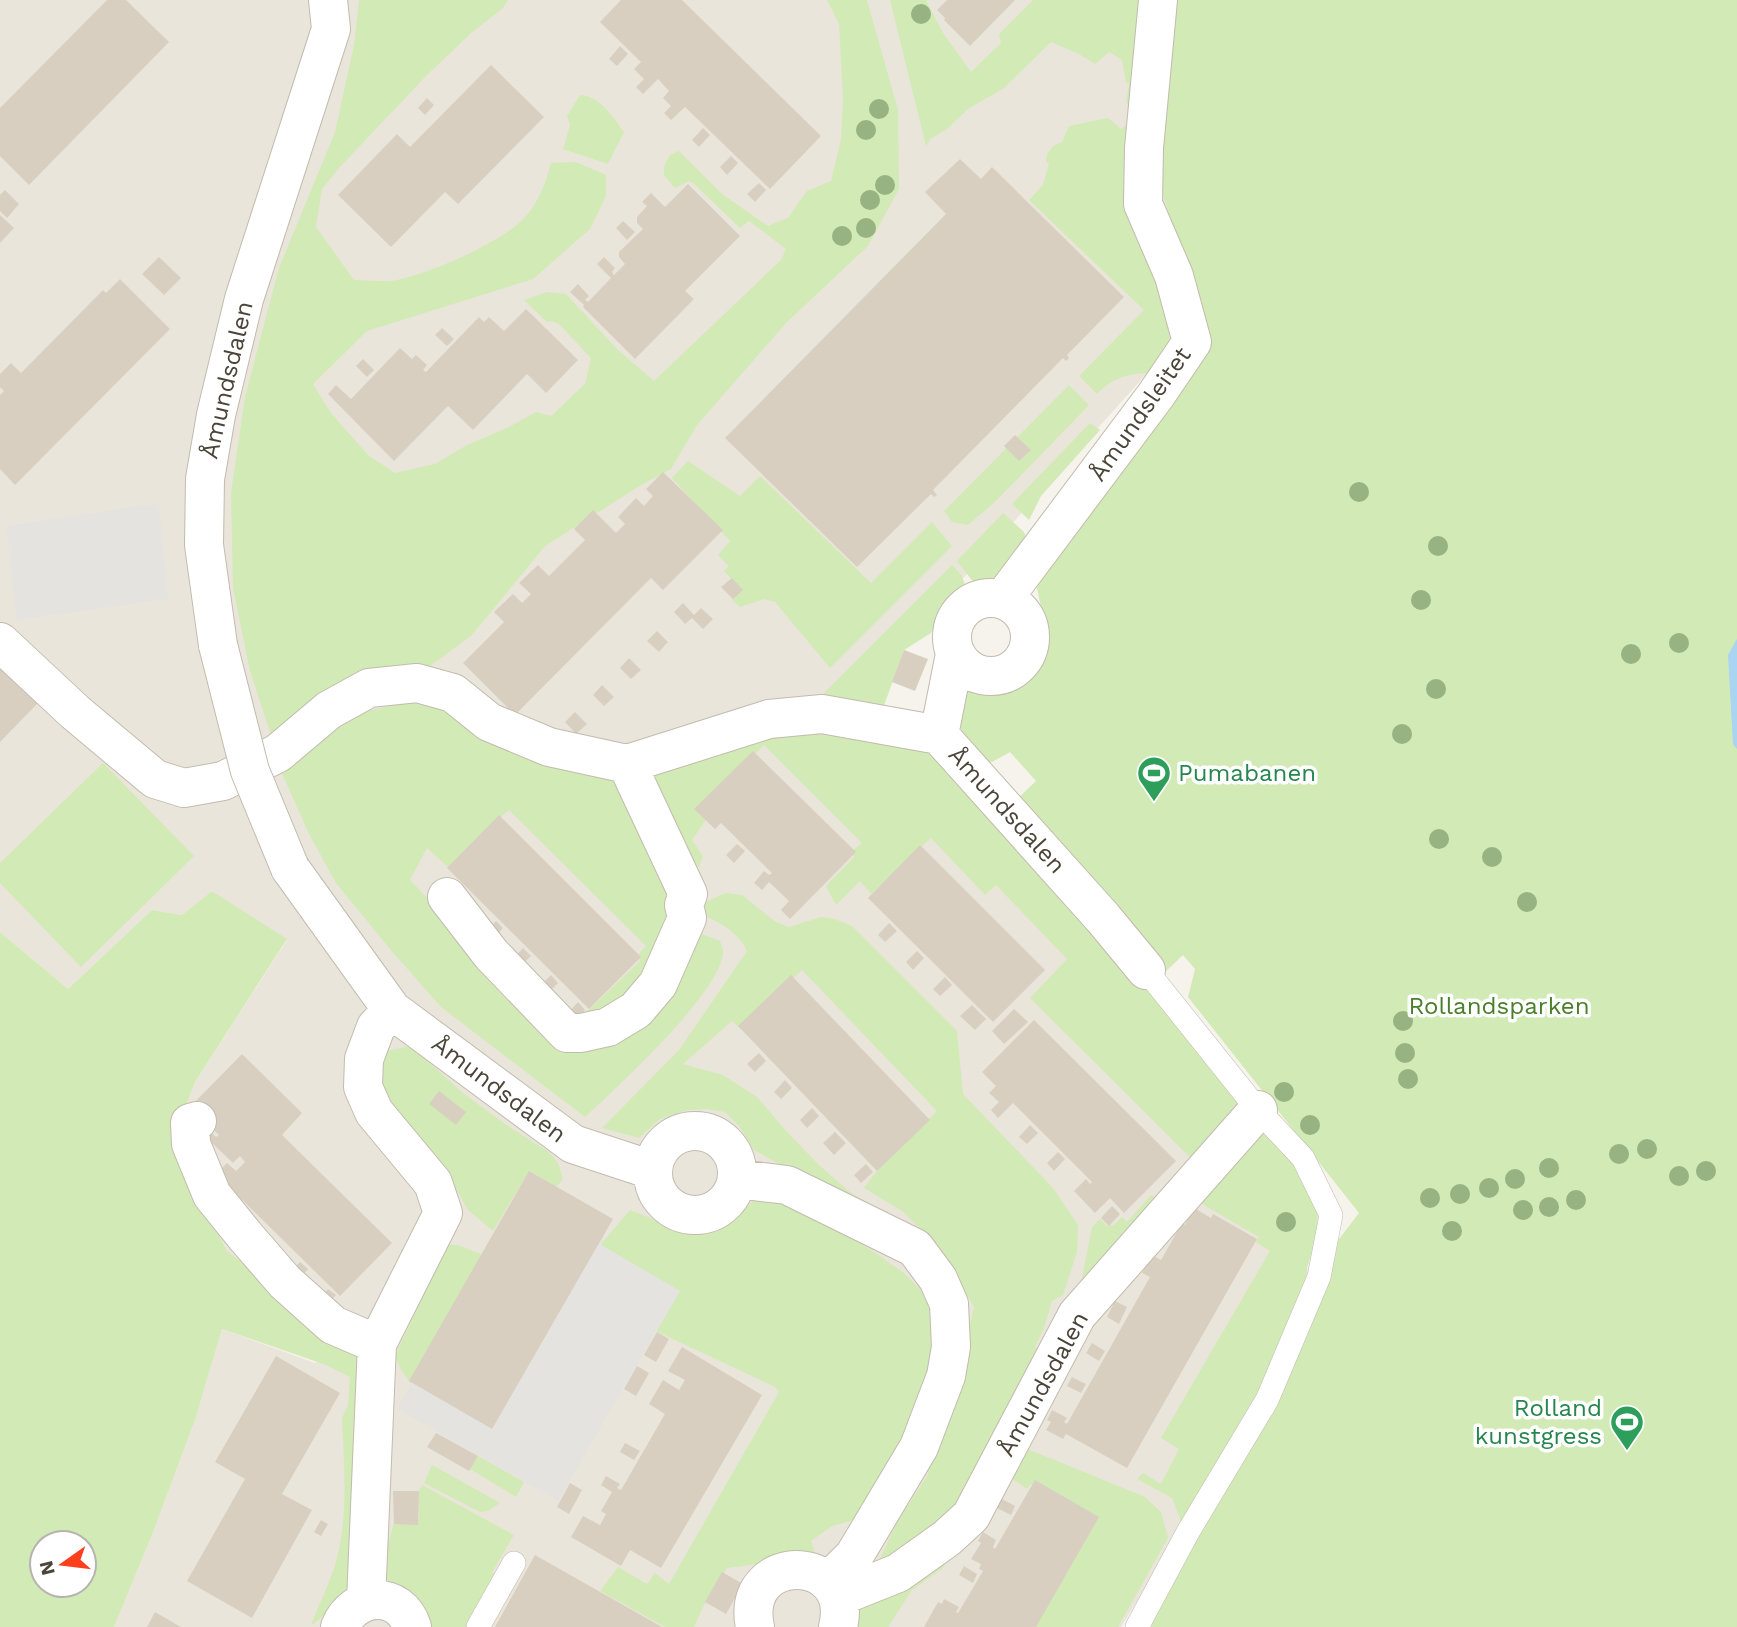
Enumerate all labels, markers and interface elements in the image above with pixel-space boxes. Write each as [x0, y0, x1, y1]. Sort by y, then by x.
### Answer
street label: Åmundsdalen [195, 299, 259, 461]
street label: Åmundsleitet [1083, 342, 1197, 486]
street label: Åmundsdalen [943, 741, 1071, 879]
sports icon: Pumabanen [1135, 754, 1173, 803]
place label: Pumabanen [1178, 759, 1316, 787]
park label: Rollandsparken [1408, 992, 1590, 1020]
street label: Åmundsdalen [426, 1029, 572, 1149]
street label: Åmundsdalen [992, 1307, 1094, 1461]
place label: Rolland kunstgress [1475, 1394, 1602, 1450]
sports icon: Rolland kunstgress [1608, 1403, 1646, 1452]
north arrow [28, 1529, 98, 1599]
text: N [34, 1558, 60, 1578]

